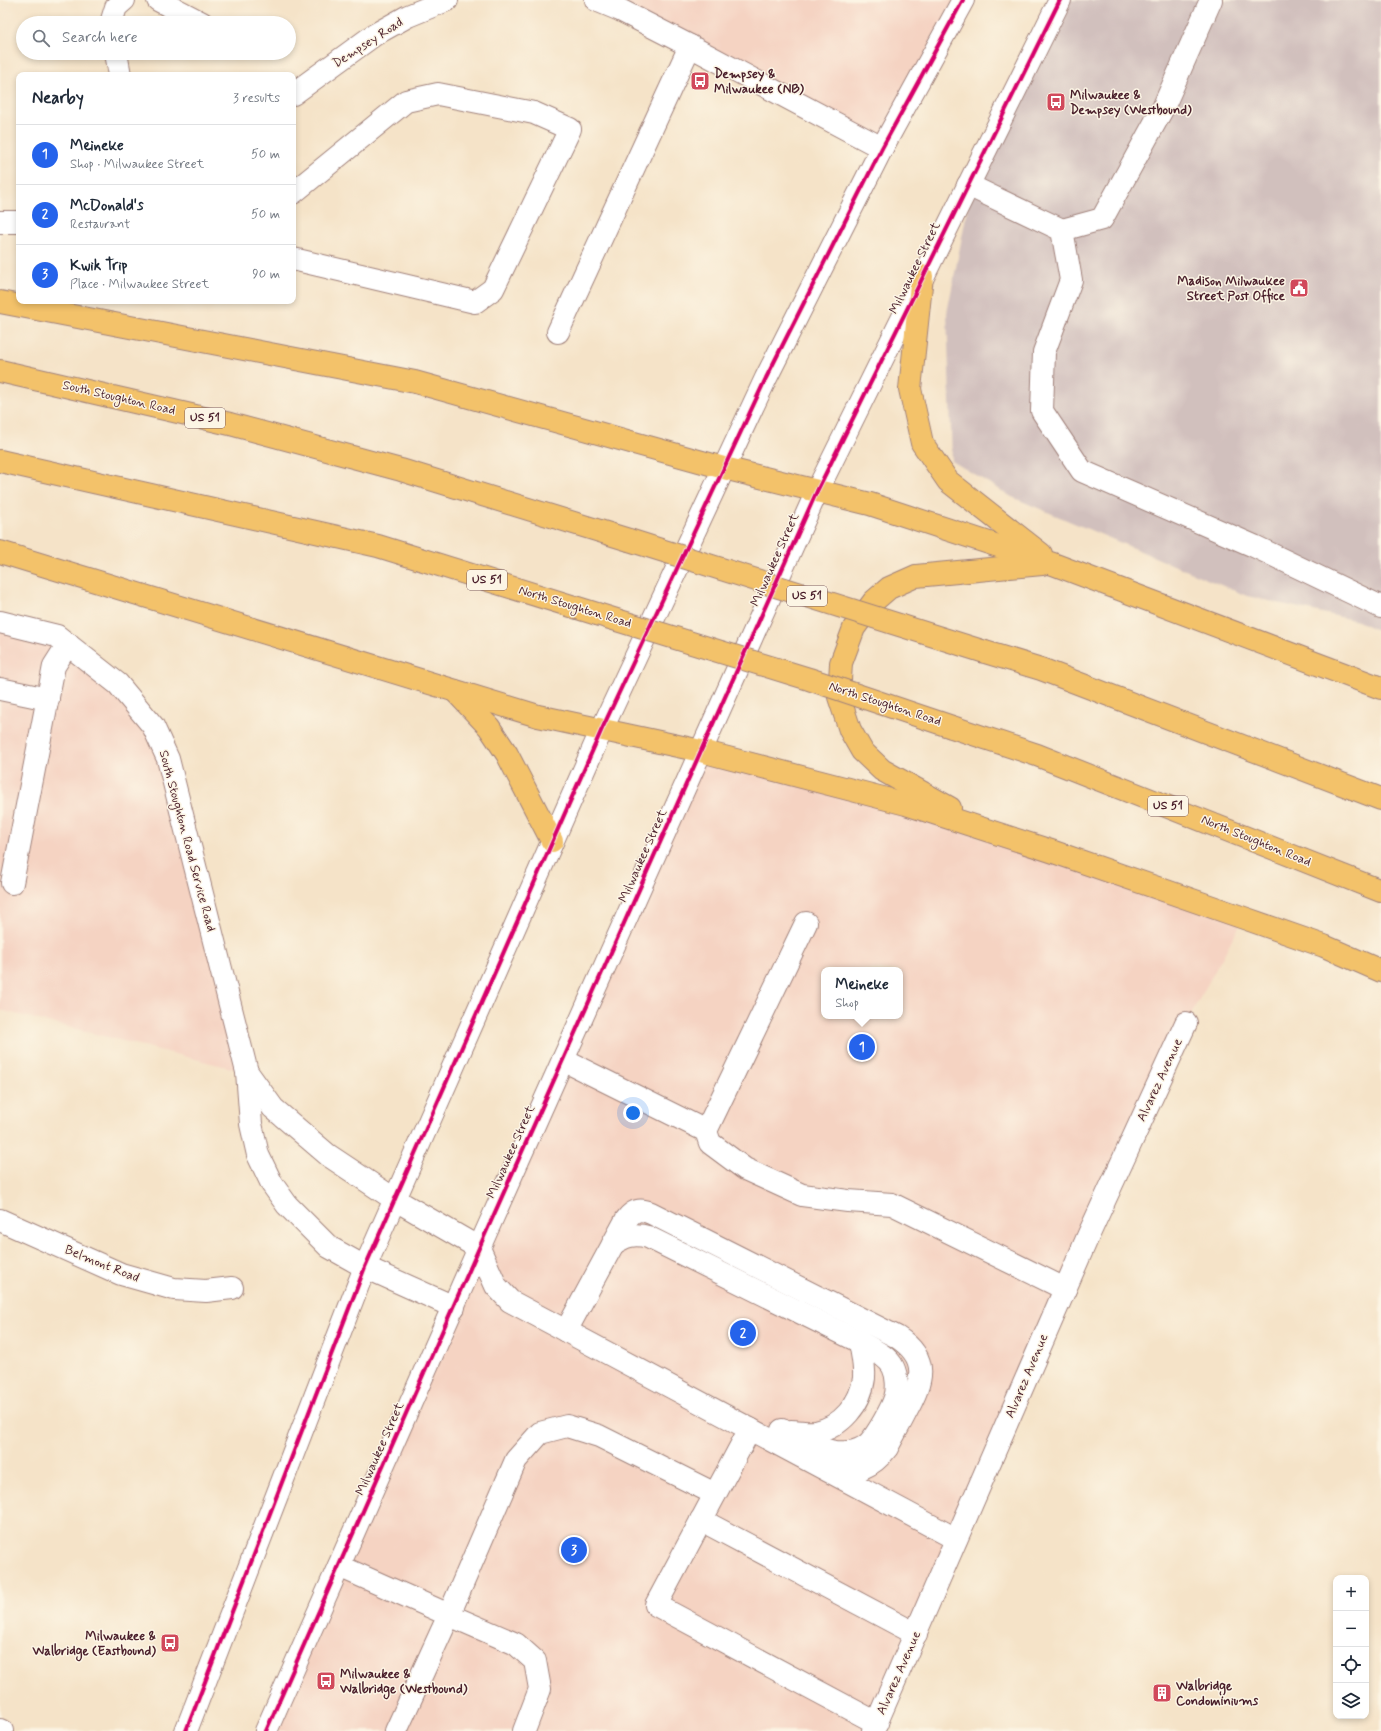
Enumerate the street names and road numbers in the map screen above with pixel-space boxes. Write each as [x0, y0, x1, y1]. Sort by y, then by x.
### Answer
street label: Dempsey Road [330, 14, 406, 72]
street label: Milwaukee Street [885, 219, 945, 317]
street label: South Stoughton Road [61, 377, 177, 420]
road number: US 51 [185, 408, 225, 428]
street label: Milwaukee Street [747, 510, 803, 609]
road number: US 51 [467, 570, 507, 590]
street label: North Stoughton Road [516, 582, 633, 633]
road number: US 51 [787, 586, 827, 606]
street label: North Stoughton Road [826, 678, 943, 731]
street label: South Stoughton Road Service Road [154, 748, 219, 934]
road number: US 51 [1148, 796, 1188, 816]
street label: Milwaukee Street [615, 806, 671, 905]
street label: North Stoughton Road [1198, 811, 1313, 872]
street label: Alvarez Avenue [1133, 1036, 1187, 1124]
street label: Milwaukee Street [483, 1102, 539, 1201]
street label: Belmont Road [62, 1241, 142, 1287]
street label: Alvarez Avenue [1002, 1331, 1052, 1421]
street label: Milwaukee Street [352, 1399, 408, 1498]
street label: Alvarez Avenue [873, 1628, 925, 1718]

